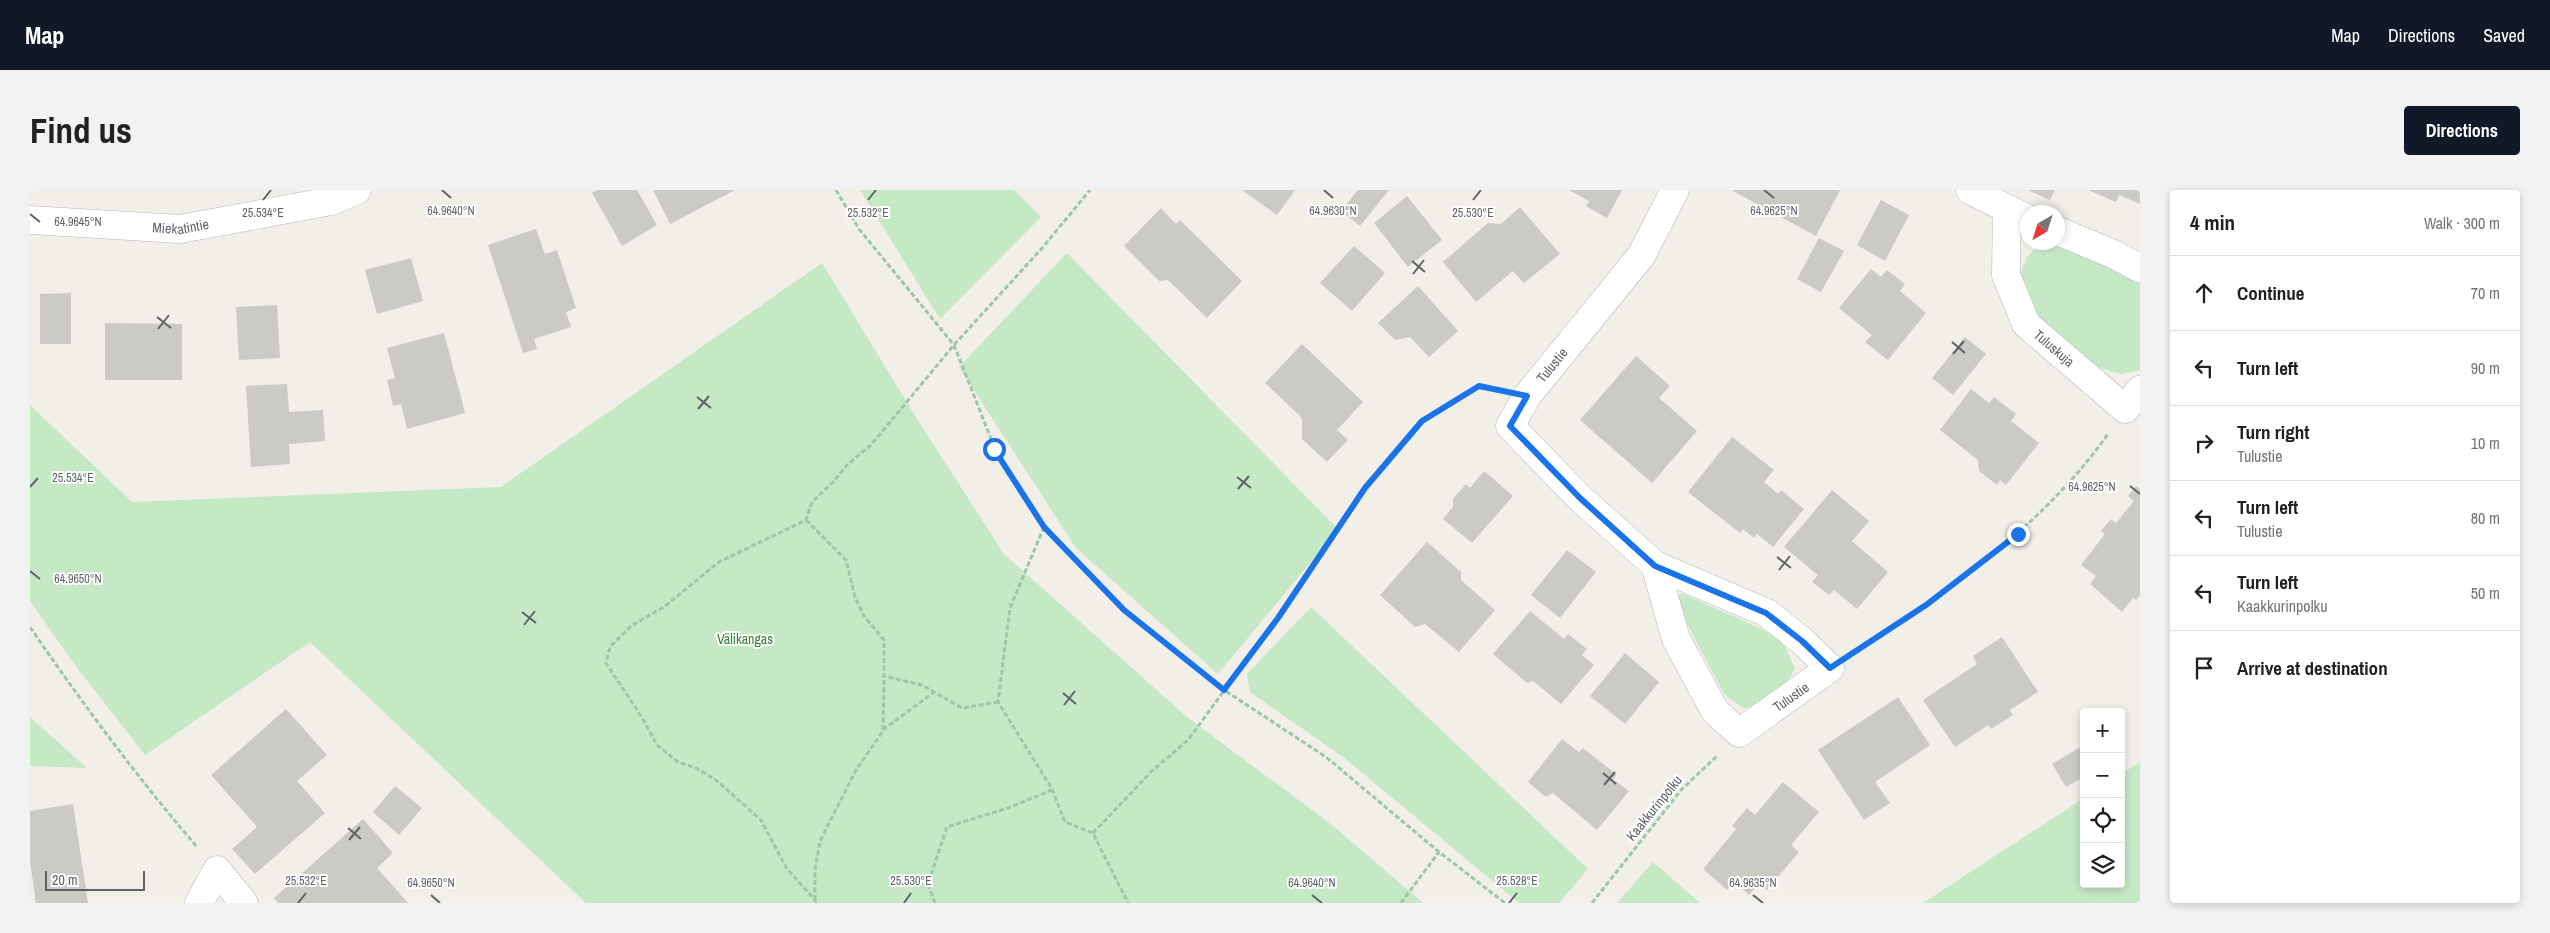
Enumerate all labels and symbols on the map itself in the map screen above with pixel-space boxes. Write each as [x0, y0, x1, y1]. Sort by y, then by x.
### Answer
text: 64.9640°N [427, 203, 475, 219]
text: 64.9630°N [1309, 203, 1357, 219]
text: 64.9625°N [1750, 203, 1798, 219]
text: 25.534°E [242, 205, 284, 221]
text: 25.532°E [847, 205, 889, 221]
text: 25.530°E [1452, 205, 1494, 221]
north arrow [2020, 205, 2065, 250]
text: 64.9645°N [54, 214, 102, 230]
street label: Miekatintie [152, 215, 210, 238]
street label: Tuluskuja [2030, 326, 2079, 371]
street label: Tulustie [1533, 344, 1572, 386]
route start [983, 438, 1006, 461]
text: 25.534°E [52, 470, 94, 486]
text: 64.9625°N [2068, 479, 2116, 495]
route end [2007, 523, 2030, 546]
text: 64.9650°N [54, 571, 102, 587]
park label: Välikangas [717, 630, 773, 648]
street label: Tulustie [1770, 678, 1812, 716]
street label: Kaakkurinpolku [1622, 772, 1686, 844]
scale bar [45, 868, 145, 891]
text: 25.532°E [285, 873, 327, 889]
text: 25.530°E [890, 873, 932, 889]
text: 25.528°E [1496, 873, 1538, 889]
text: 64.9650°N [407, 875, 455, 891]
text: 64.9640°N [1288, 875, 1336, 891]
text: 64.9635°N [1729, 875, 1777, 891]

